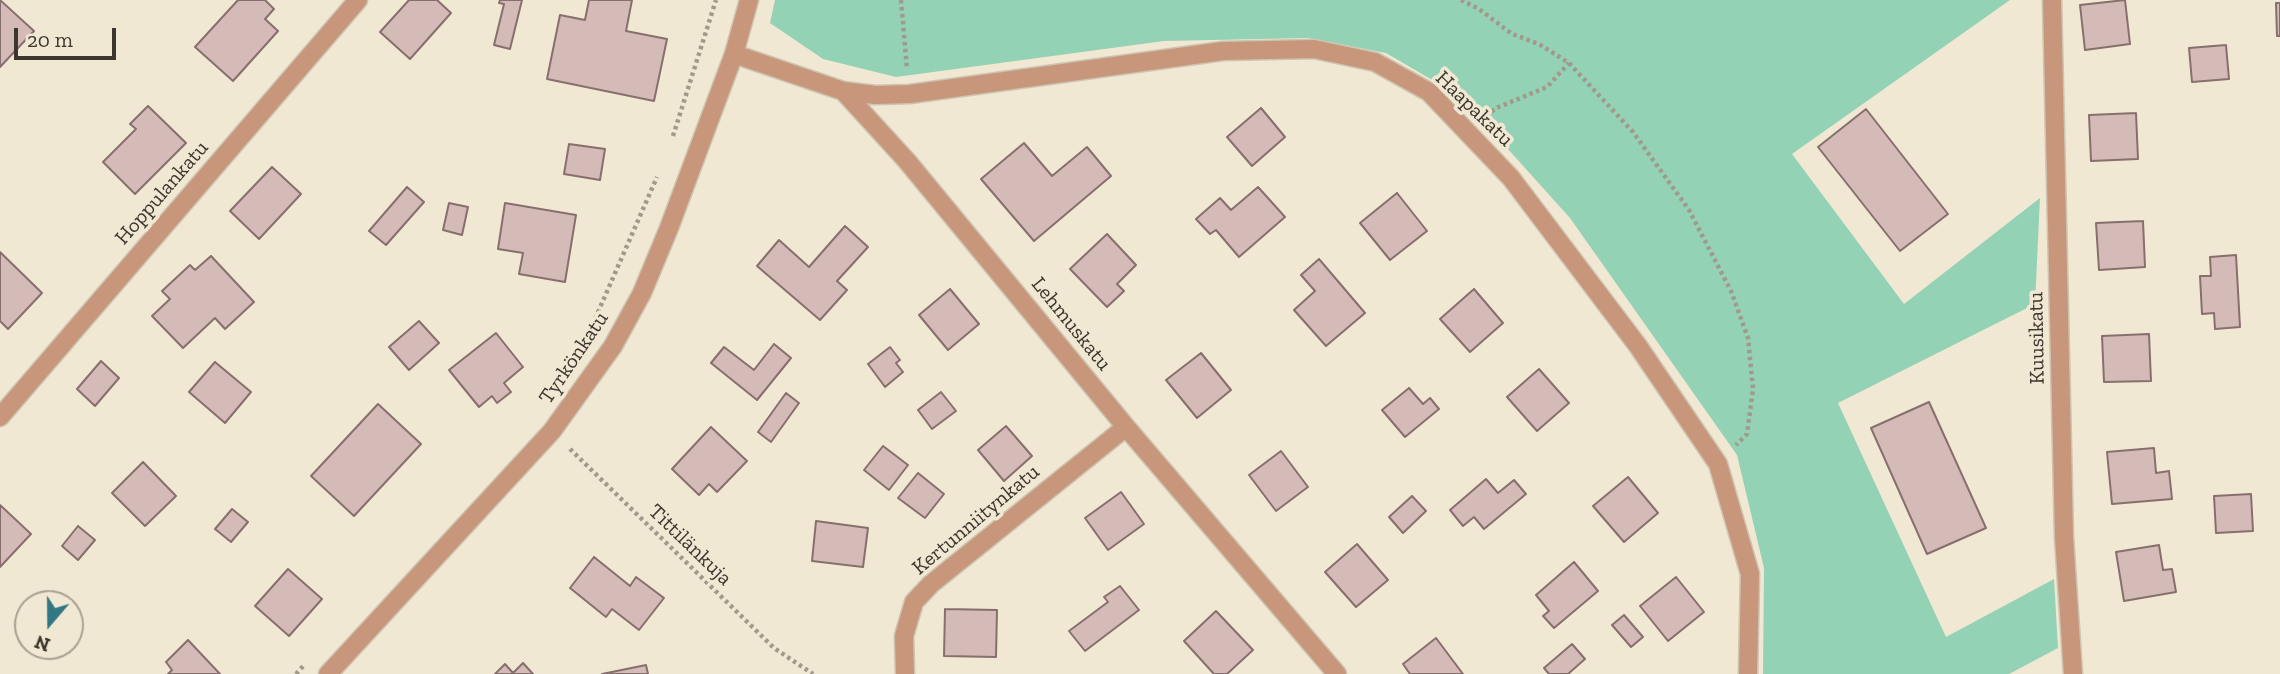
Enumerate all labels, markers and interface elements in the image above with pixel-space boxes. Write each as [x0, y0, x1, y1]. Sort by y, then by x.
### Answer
scale bar [18, 14, 119, 58]
text: 20 m [27, 27, 73, 52]
street label: Haapakatu [1430, 66, 1518, 152]
street label: Hoppulankatu [110, 136, 214, 250]
street label: Lehmuskatu [1026, 272, 1116, 376]
street label: Kuusikatu [2024, 292, 2050, 384]
street label: Tyrkönkatu [534, 307, 614, 409]
street label: Kertunniitynkatu [907, 459, 1045, 581]
street label: Tittilänkuja [643, 499, 737, 591]
north arrow [14, 590, 84, 660]
text: N [32, 630, 53, 657]

